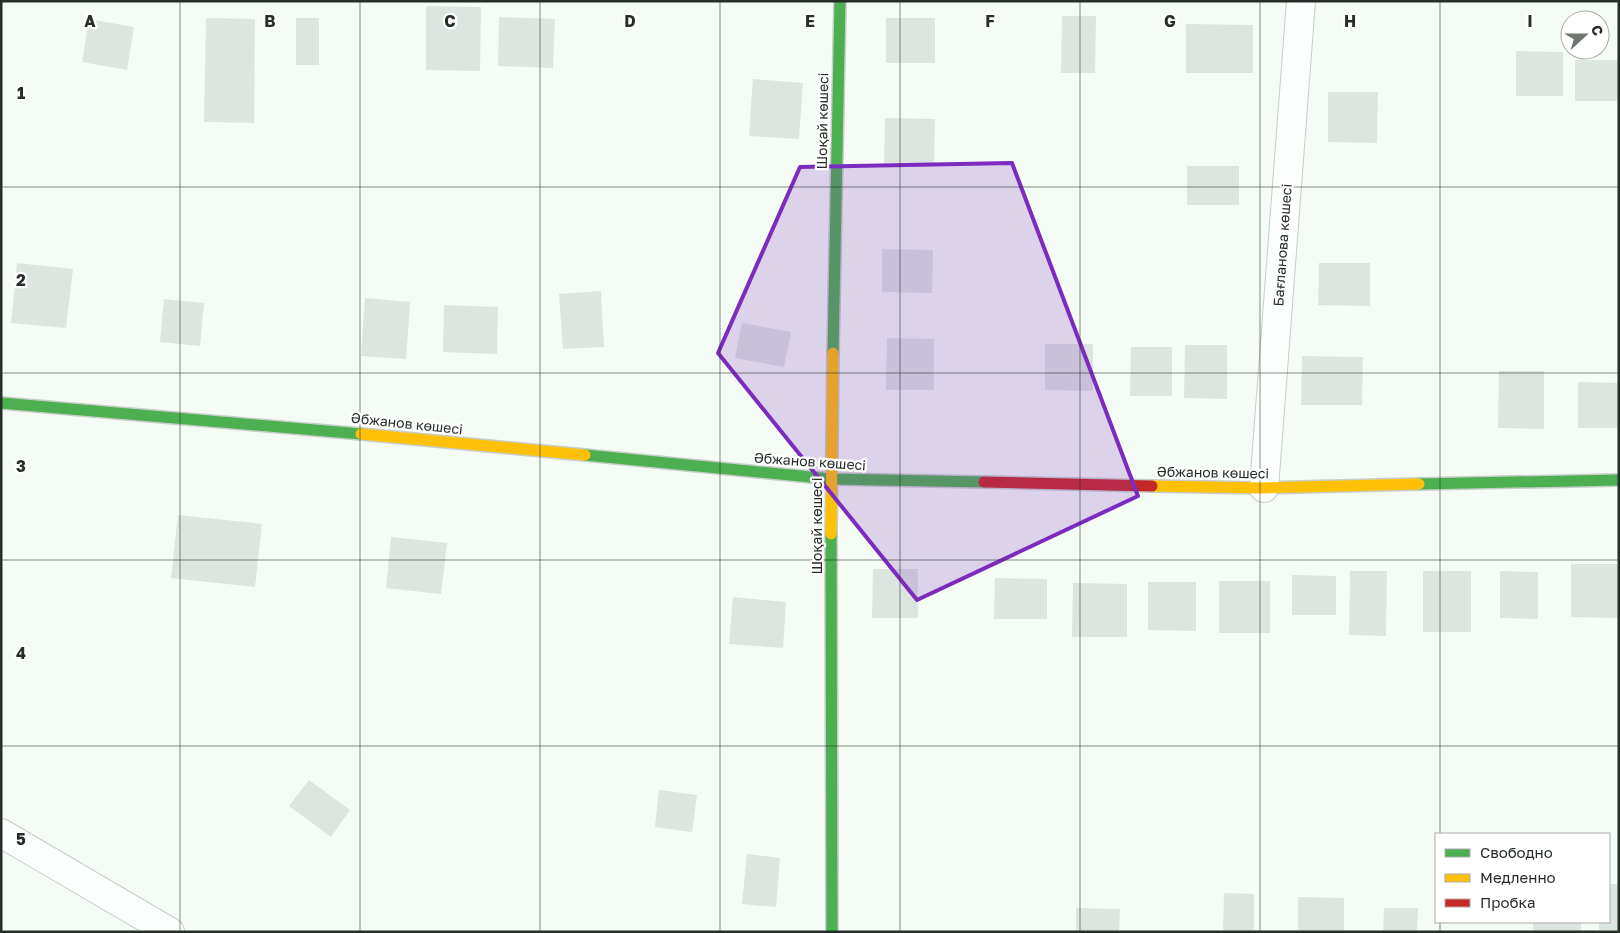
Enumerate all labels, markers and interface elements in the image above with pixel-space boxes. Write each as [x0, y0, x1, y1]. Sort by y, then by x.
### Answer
north arrow [1560, 10, 1610, 60]
text: A [84, 11, 96, 31]
text: B [264, 11, 276, 31]
text: C [444, 11, 456, 31]
text: D [624, 11, 636, 31]
text: E [805, 11, 815, 31]
text: F [985, 11, 995, 31]
text: G [1164, 11, 1176, 31]
text: H [1344, 11, 1356, 31]
text: I [1527, 11, 1533, 31]
text: С [1588, 22, 1607, 38]
street label: Шоқай көшесі [813, 72, 831, 170]
text: 1 [17, 83, 25, 103]
street label: Бағланова көшесі [1269, 183, 1295, 307]
text: 2 [16, 270, 26, 290]
street label: Әбжанов көшесі [350, 409, 464, 437]
street label: Әбжанов көшесі [753, 449, 867, 473]
text: 3 [16, 456, 26, 476]
street label: Әбжанов көшесі [1157, 463, 1269, 481]
street label: Шоқай көшесі [808, 478, 825, 574]
text: 4 [16, 643, 26, 663]
text: 5 [16, 829, 26, 849]
legend [1435, 833, 1610, 923]
text: Свободно [1480, 843, 1553, 861]
text: Медленно [1480, 868, 1556, 886]
text: Пробка [1480, 893, 1535, 911]

